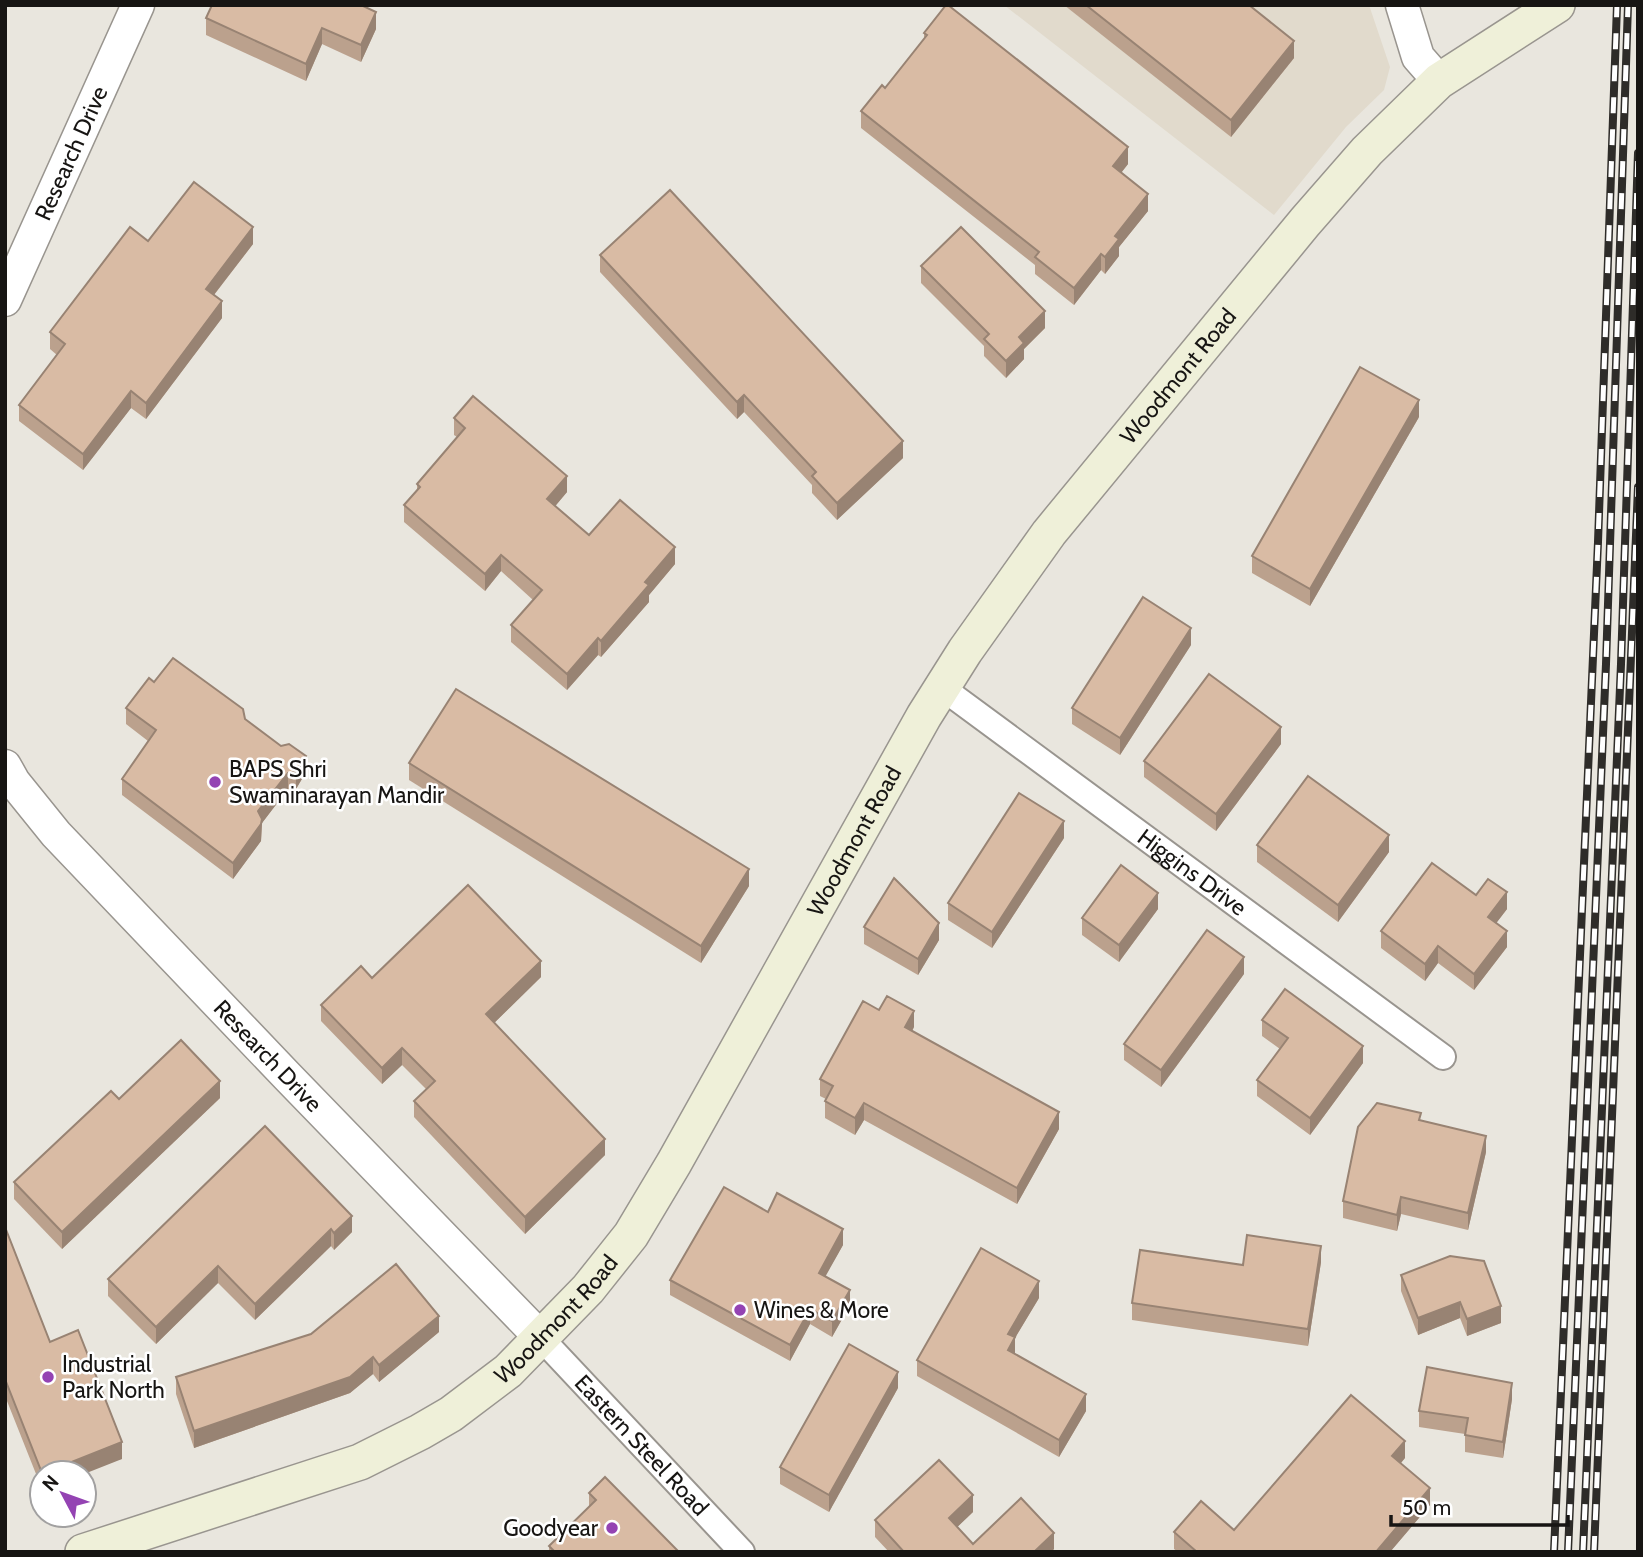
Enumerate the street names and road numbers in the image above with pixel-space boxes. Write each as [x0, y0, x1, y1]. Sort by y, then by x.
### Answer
street label: Research Drive [29, 82, 114, 225]
street label: Woodmont Road [1114, 303, 1242, 450]
street label: Woodmont Road [801, 761, 907, 921]
street label: Higgins Drive [1132, 823, 1252, 922]
street label: Research Drive [208, 994, 328, 1118]
street label: Woodmont Road [489, 1249, 624, 1390]
street label: Eastern Steel Road [569, 1369, 714, 1521]

